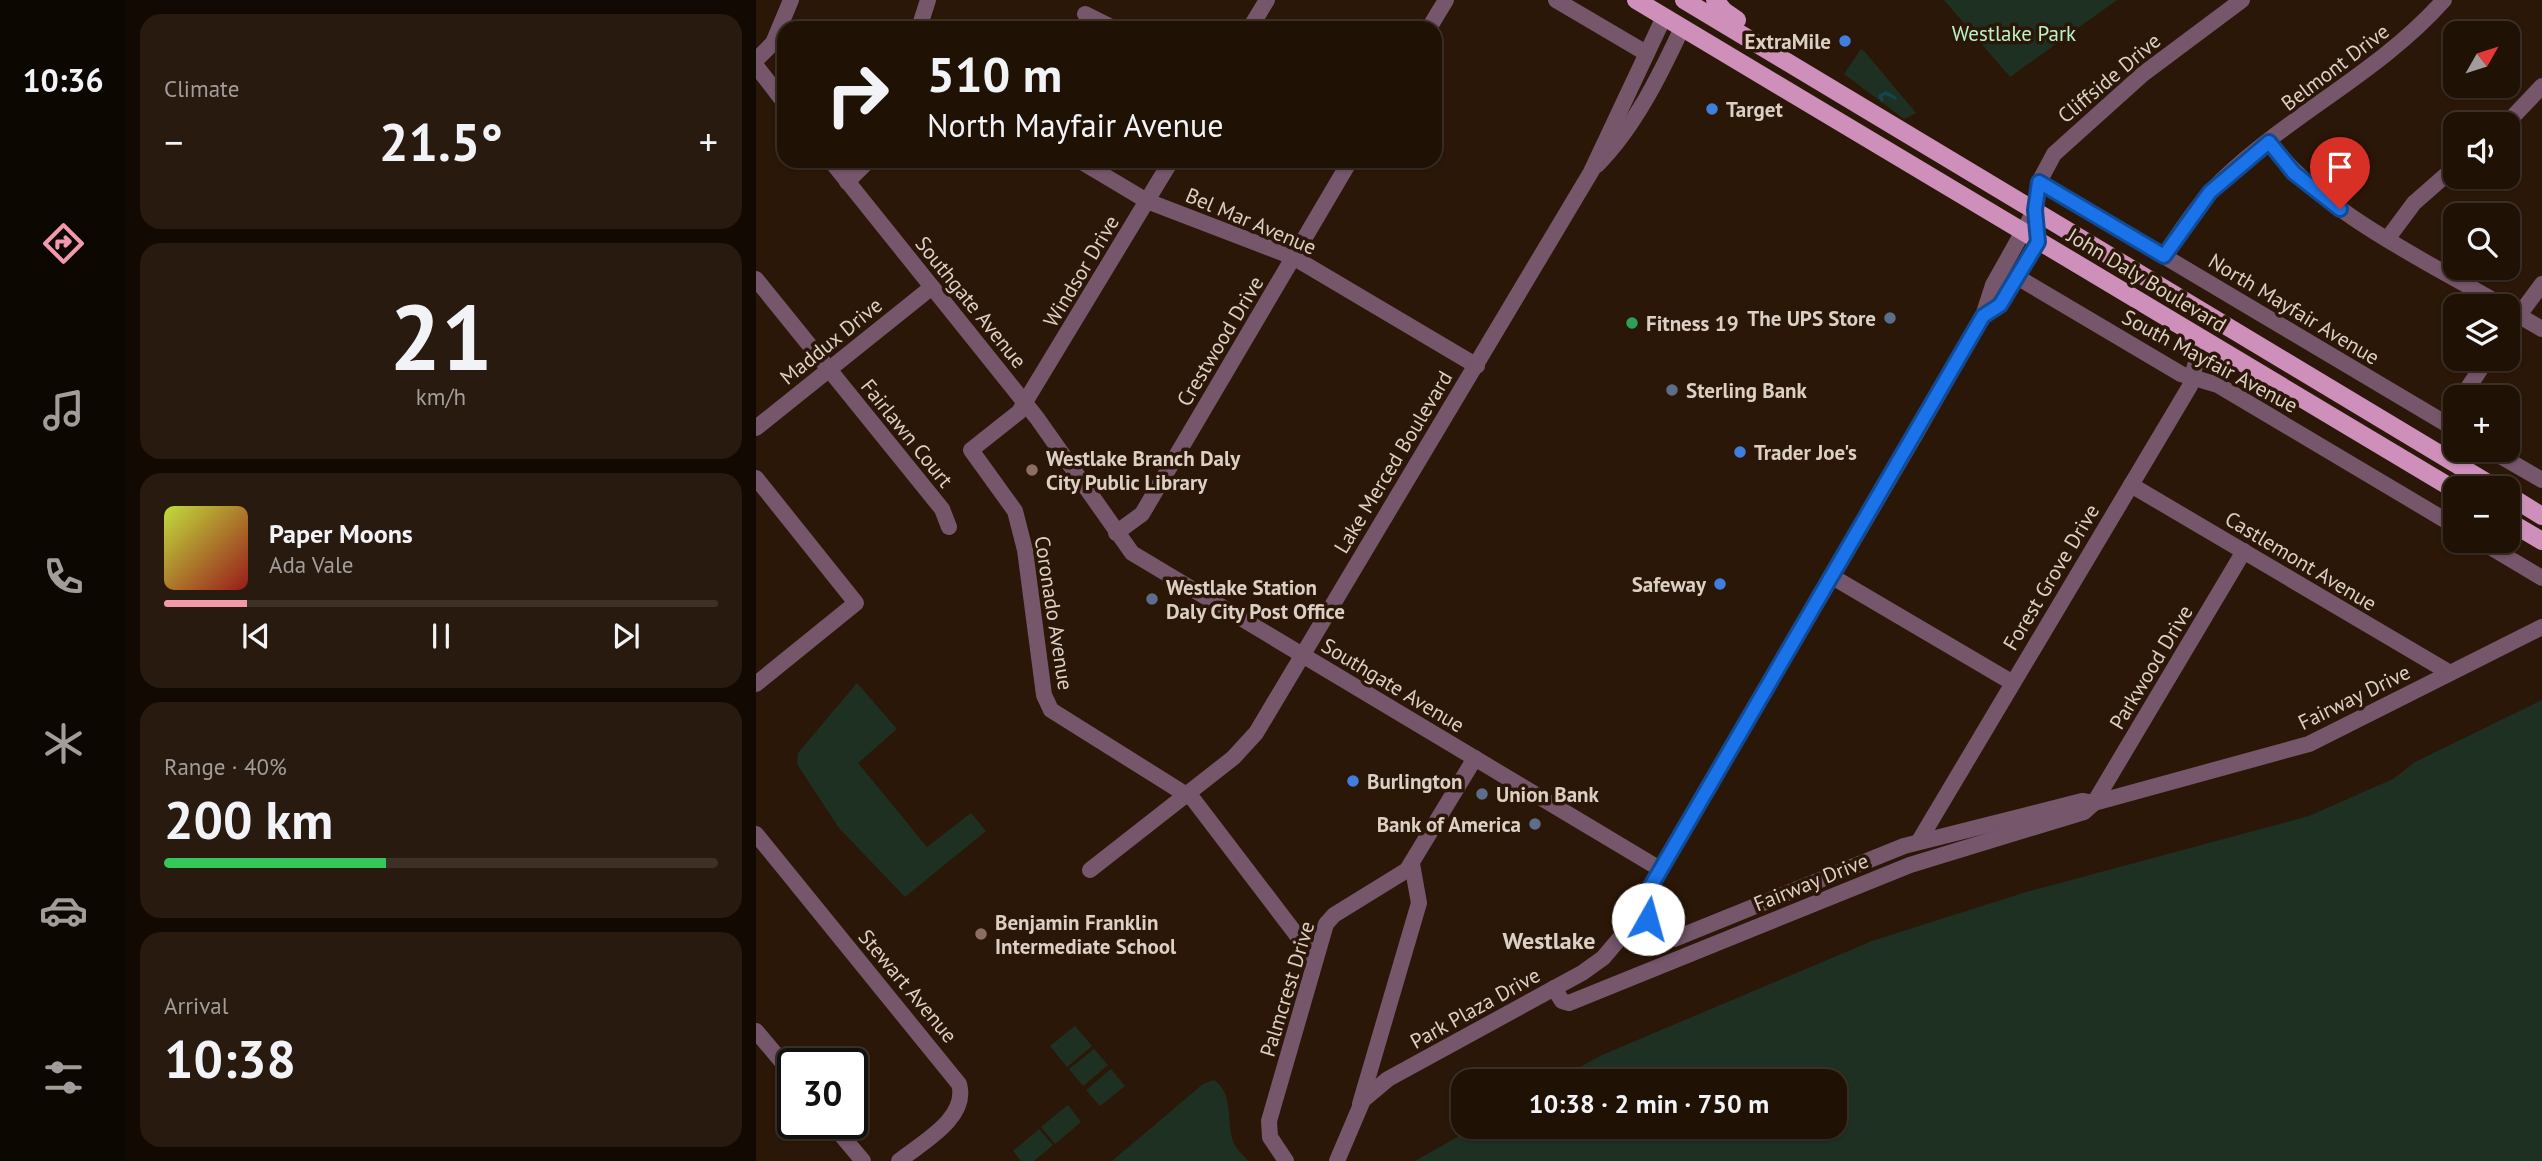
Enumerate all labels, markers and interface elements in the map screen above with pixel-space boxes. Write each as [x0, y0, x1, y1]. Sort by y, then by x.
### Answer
street label: Belmont Drive [2276, 18, 2394, 116]
park label: Westlake Park [1952, 20, 2076, 47]
north arrow [2443, 21, 2520, 98]
map controls [2443, 21, 2520, 553]
street label: Cliffside Drive [2052, 27, 2166, 129]
place label: ExtraMile [1745, 28, 1831, 55]
marker: ExtraMile [1837, 33, 1853, 49]
text: 510 m [927, 42, 1062, 106]
icon: right [812, 49, 903, 140]
text: 10:36 [22, 59, 104, 101]
text: Climate [164, 74, 239, 103]
place label: Target [1726, 96, 1783, 123]
marker: Target [1704, 101, 1720, 117]
text: North Mayfair Avenue [927, 104, 1224, 146]
text: 21.5° [379, 108, 503, 175]
button: sound [2443, 112, 2520, 189]
text: − [164, 117, 183, 166]
text: + [699, 117, 718, 166]
pin [2310, 137, 2370, 209]
icon: arrive [2321, 148, 2359, 186]
street label: Bel Mar Avenue [1182, 181, 1320, 261]
button: search [2443, 203, 2520, 280]
street label: Windsor Drive [1037, 210, 1125, 332]
icon: directions [39, 219, 88, 268]
street label: John Daly Boulevard [2062, 221, 2232, 338]
street label: Southgate Avenue [909, 231, 1033, 373]
street label: North Mayfair Avenue [2204, 247, 2384, 371]
street label: Crestwood Drive [1171, 271, 1269, 411]
text: 21 [389, 277, 493, 395]
street label: Maddux Drive [774, 292, 888, 390]
button: layers [2443, 294, 2520, 371]
street label: South Mayfair Avenue [2118, 303, 2302, 419]
place label: The UPS Store [1747, 305, 1876, 332]
place label: Fitness 19 [1646, 310, 1739, 337]
marker: The UPS Store [1882, 310, 1898, 326]
marker: Fitness 19 [1624, 315, 1640, 331]
street label: Lake Merced Boulevard [1328, 366, 1458, 558]
street label: Fairlawn Court [855, 373, 959, 493]
place label: Sterling Bank [1686, 377, 1808, 404]
text: km/h [416, 382, 466, 411]
marker: Sterling Bank [1664, 382, 1680, 398]
button: + [2443, 385, 2520, 462]
icon: music [39, 386, 88, 435]
place label: Trader Joe's [1754, 439, 1857, 466]
marker: Trader Joe's [1732, 444, 1748, 460]
place label: Westlake Branch Daly City Public Library [1046, 445, 1241, 496]
marker: Westlake Branch Daly City Public Library [1024, 462, 1040, 478]
button: − [2443, 476, 2520, 553]
street label: Forest Grove Drive [1997, 499, 2105, 655]
street label: Castlemont Avenue [2220, 505, 2382, 617]
text: Paper Moons [269, 517, 413, 550]
street label: Coronado Avenue [1028, 534, 1080, 692]
text: Ada Vale [269, 550, 353, 579]
icon: phone [39, 552, 88, 601]
place label: Safeway [1632, 571, 1707, 598]
place label: Westlake Station Daly City Post Office [1166, 574, 1345, 625]
marker: Safeway [1712, 576, 1728, 592]
marker: Westlake Station Daly City Post Office [1144, 591, 1160, 607]
street label: Parkwood Drive [2103, 600, 2199, 734]
icon: previous [237, 617, 275, 655]
icon: pause [422, 617, 460, 655]
icon: next [607, 617, 645, 655]
street label: Southgate Avenue [1317, 632, 1469, 738]
street label: Fairway Drive [2293, 658, 2415, 736]
icon: climate [39, 719, 88, 768]
text: Range · 40% [164, 752, 287, 781]
place label: Burlington [1367, 768, 1463, 795]
marker: Burlington [1345, 773, 1361, 789]
place label: Union Bank [1496, 781, 1600, 808]
text: 200 km [164, 786, 333, 853]
marker: Union Bank [1474, 786, 1490, 802]
place label: Bank of America [1377, 811, 1521, 838]
marker: Bank of America [1527, 816, 1543, 832]
street label: Fairway Drive [1750, 847, 1872, 917]
position arrow [1611, 882, 1685, 956]
icon: car [39, 886, 88, 935]
place label: Benjamin Franklin Intermediate School [995, 909, 1177, 960]
street label: Palmcrest Drive [1254, 918, 1320, 1060]
street label: Stewart Avenue [853, 924, 963, 1048]
district label: Westlake [1503, 925, 1595, 956]
marker: Benjamin Franklin Intermediate School [973, 926, 989, 942]
street label: Park Plaza Drive [1405, 961, 1545, 1055]
text: Arrival [164, 991, 228, 1020]
text: 10:38 [164, 1025, 296, 1092]
speed limit sign: 30 [777, 1048, 868, 1139]
icon: filters [39, 1053, 88, 1102]
text: 10:38 · 2 min · 750 m [1529, 1087, 1769, 1120]

